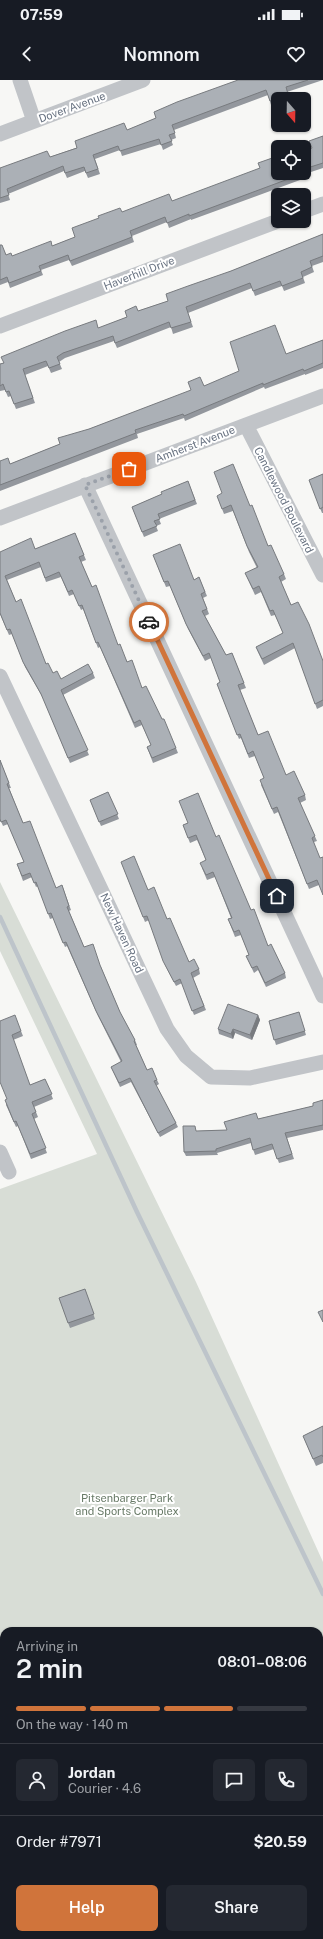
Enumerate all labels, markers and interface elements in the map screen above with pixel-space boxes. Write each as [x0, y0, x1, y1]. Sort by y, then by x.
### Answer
text: 07:59 [20, 6, 63, 23]
icon: back [16, 43, 38, 65]
icon: heart [285, 43, 307, 65]
text: Nomnom [123, 44, 200, 65]
street label: Dover Avenue [37, 89, 107, 125]
north arrow [271, 92, 311, 132]
map controls [271, 92, 311, 228]
button: locate [271, 140, 311, 180]
button: layers [271, 188, 311, 228]
street label: Haverhill Drive [102, 254, 176, 292]
street label: Amherst Avenue [153, 423, 237, 465]
street label: Candlewood Boulevard [252, 445, 316, 555]
pin [112, 452, 146, 486]
icon: bag [118, 458, 140, 480]
courier [129, 602, 169, 642]
icon: car [138, 611, 160, 633]
pin [260, 879, 294, 913]
icon: home [266, 885, 288, 907]
street label: New Haven Road [98, 891, 146, 975]
park label: Pitsenbarger Park and Sports Complex [75, 1492, 179, 1517]
text: Arriving in [16, 1639, 78, 1654]
text: 2 min [16, 1653, 83, 1684]
text: 08:01–08:06 [218, 1653, 307, 1670]
text: On the way · 140 m [16, 1717, 128, 1732]
button: person [16, 1759, 58, 1801]
button: chat [213, 1759, 255, 1801]
button: phone [265, 1759, 307, 1801]
text: Jordan [68, 1764, 115, 1781]
text: Courier · 4.6 [68, 1781, 141, 1796]
text: Order #7971 [16, 1833, 102, 1850]
text: $20.59 [254, 1833, 307, 1850]
button: Help [16, 1885, 158, 1931]
button: Share [166, 1885, 307, 1931]

